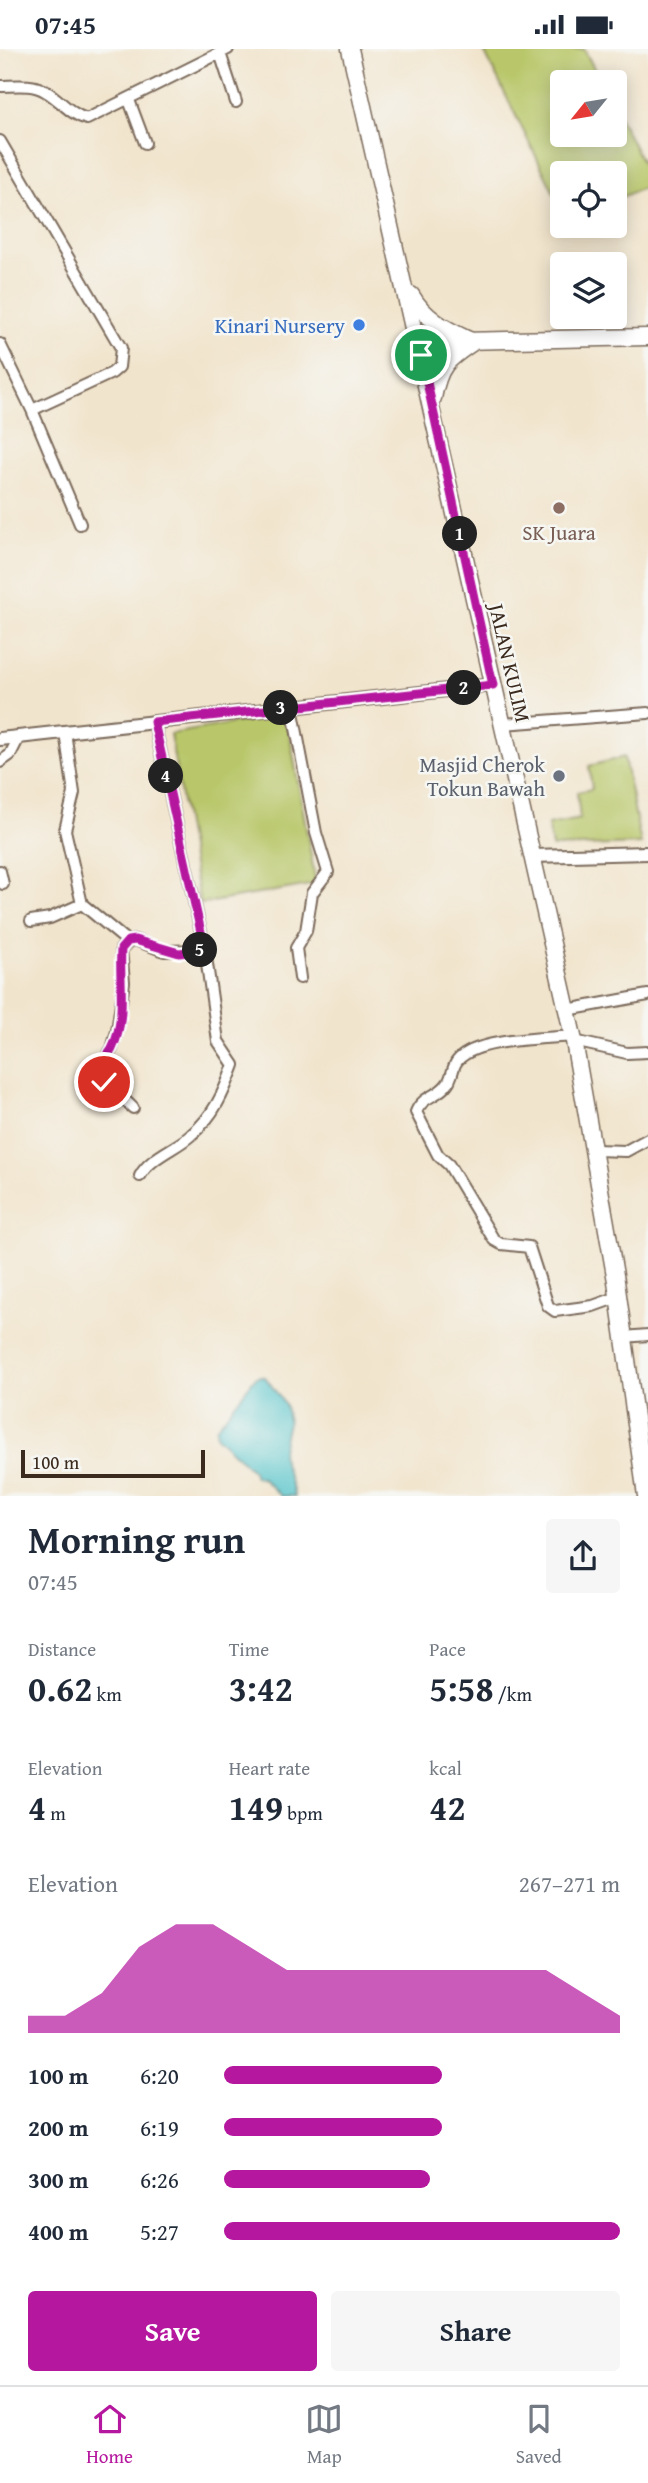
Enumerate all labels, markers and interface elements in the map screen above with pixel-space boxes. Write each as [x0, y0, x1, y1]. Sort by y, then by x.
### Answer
text: 07:45 [35, 5, 96, 44]
north arrow [550, 70, 626, 147]
map controls [550, 70, 627, 329]
button: locate [550, 161, 627, 238]
button: layers [550, 252, 627, 329]
place label: Kinari Nursery [215, 310, 346, 341]
marker: Kinari Nursery [351, 317, 367, 333]
pin [391, 325, 451, 385]
icon: arrive [402, 336, 440, 374]
marker: SK Juara [551, 500, 567, 516]
pin: 1 [442, 517, 477, 552]
place label: SK Juara [522, 517, 596, 548]
text: 1 [455, 519, 464, 547]
street label: JALAN KULIM [481, 598, 539, 725]
pin: 2 [447, 671, 482, 705]
text: 2 [459, 673, 468, 701]
pin: 3 [264, 691, 298, 725]
text: 3 [276, 693, 285, 721]
place label: Masjid Cherok Tokun Bawah [419, 749, 545, 804]
pin: 4 [148, 759, 184, 793]
text: 4 [161, 761, 170, 789]
marker: Masjid Cherok Tokun Bawah [551, 768, 567, 784]
pin: 5 [182, 933, 218, 967]
text: 5 [195, 935, 204, 963]
pin [74, 1052, 134, 1112]
icon: check [85, 1063, 123, 1101]
scale bar [21, 1447, 205, 1479]
text: 100 m [32, 1448, 79, 1476]
text: Morning run [28, 1511, 245, 1567]
button: share [546, 1519, 620, 1593]
text: 07:45 [28, 1565, 78, 1598]
text: Distance [28, 1635, 96, 1663]
text: Time [229, 1635, 269, 1663]
text: Pace [429, 1635, 466, 1663]
text: 0.62 [28, 1663, 92, 1714]
text: 3:42 [229, 1663, 293, 1714]
text: 5:58 [429, 1663, 494, 1714]
text: km [92, 1680, 122, 1708]
text: /km [494, 1680, 532, 1708]
text: Elevation [28, 1754, 102, 1782]
text: Heart rate [229, 1754, 310, 1782]
text: kcal [429, 1754, 462, 1782]
text: 4 [28, 1782, 46, 1833]
text: 149 [229, 1782, 283, 1833]
text: 42 [429, 1782, 466, 1833]
text: m [46, 1799, 66, 1827]
text: bpm [283, 1799, 323, 1827]
text: Elevation [28, 1867, 118, 1900]
text: 267–271 m [519, 1867, 620, 1900]
text: 100 m [28, 2059, 89, 2092]
text: 6:20 [140, 2059, 179, 2092]
text: 200 m [28, 2111, 89, 2144]
text: 6:19 [140, 2111, 179, 2144]
text: 300 m [28, 2163, 89, 2196]
text: 6:26 [140, 2163, 179, 2196]
text: 400 m [28, 2215, 89, 2248]
text: 5:27 [140, 2215, 179, 2248]
button: Save [28, 2291, 317, 2371]
button: Share [331, 2291, 620, 2371]
tab: Home [86, 2400, 133, 2470]
tab: Map [305, 2400, 343, 2470]
tab: Saved [516, 2400, 562, 2470]

